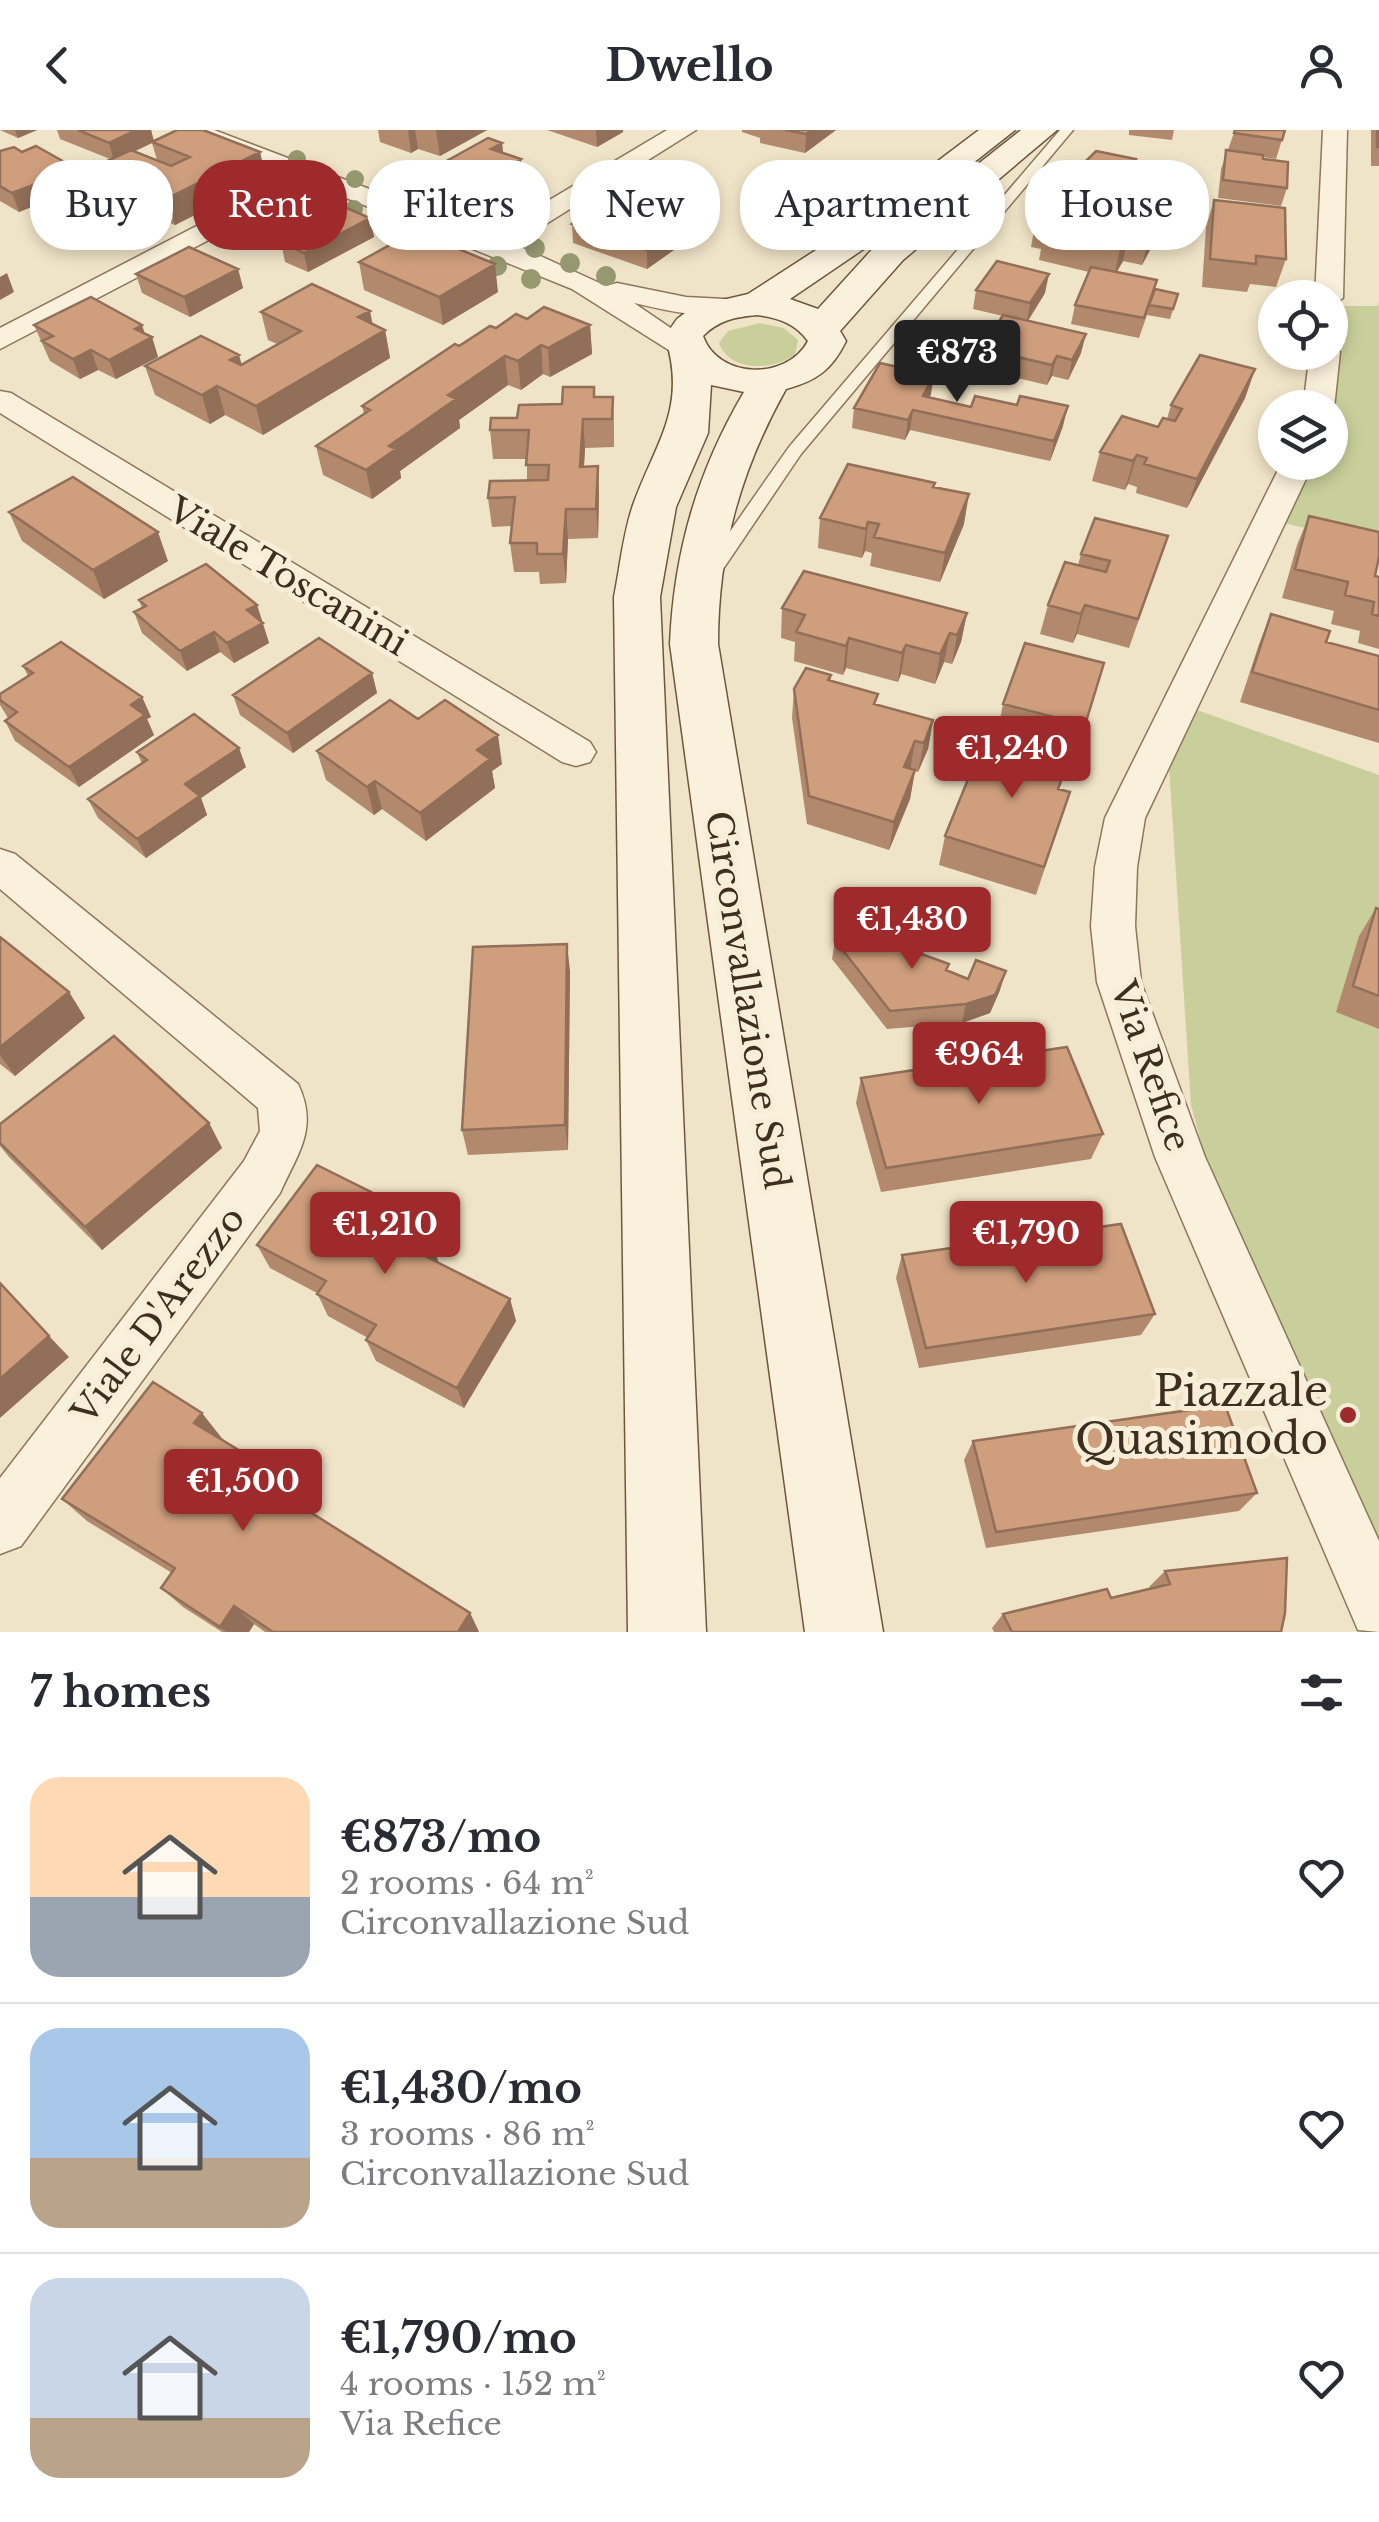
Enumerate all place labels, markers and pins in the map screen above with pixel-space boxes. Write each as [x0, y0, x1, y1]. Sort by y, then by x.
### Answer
pin: €873 [898, 320, 1016, 405]
pin: €1,240 [931, 716, 1093, 801]
pin: €1,430 [831, 887, 993, 972]
pin: €964 [920, 1022, 1038, 1107]
pin: €1,210 [304, 1192, 466, 1277]
pin: €1,790 [945, 1201, 1107, 1286]
place label: Piazzale Quasimodo [1075, 1365, 1328, 1465]
marker: Piazzale Quasimodo [1337, 1404, 1359, 1426]
pin: €1,500 [162, 1449, 324, 1534]

